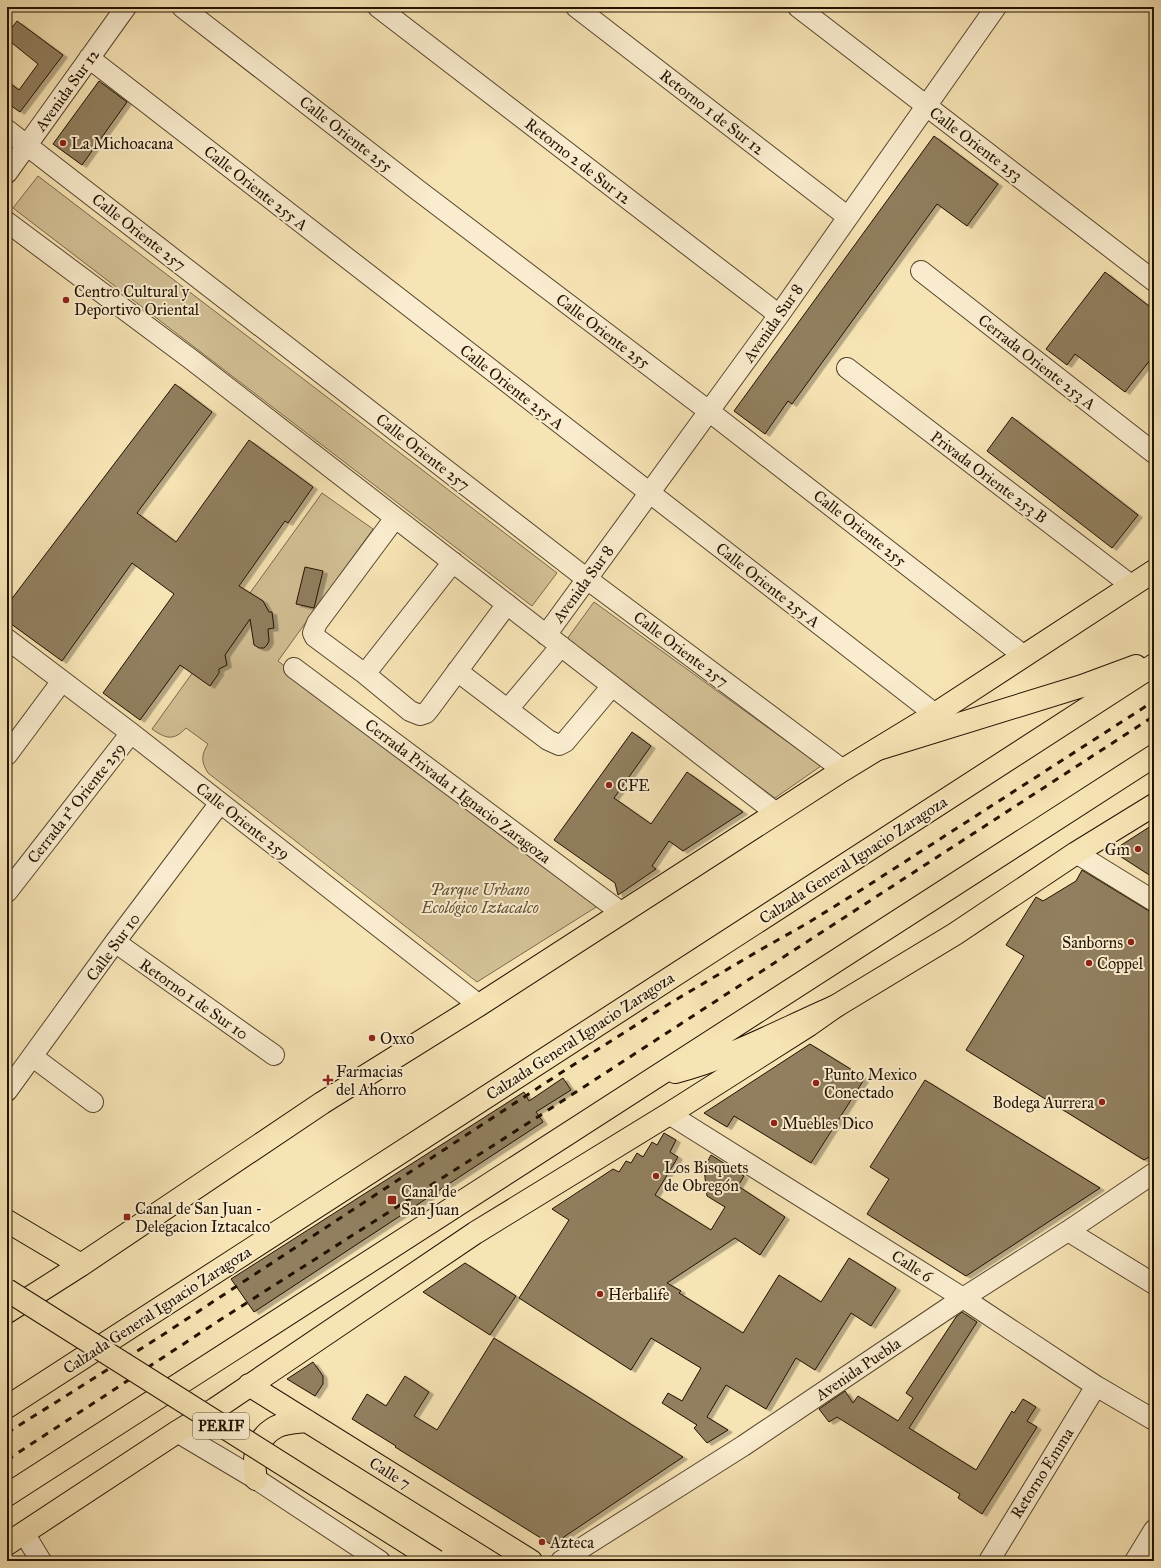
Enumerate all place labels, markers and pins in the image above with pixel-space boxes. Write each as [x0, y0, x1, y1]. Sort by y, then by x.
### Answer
place label: La Michoacana [71, 134, 174, 153]
marker: La Michoacana [58, 138, 68, 148]
place label: Centro Cultural y Deportivo Oriental [74, 282, 200, 319]
marker: Centro Cultural y Deportivo Oriental [61, 295, 71, 305]
place label: CFE [617, 776, 650, 795]
marker: CFE [604, 780, 614, 790]
place label: Gm [1105, 840, 1131, 859]
marker: Gm [1133, 844, 1143, 854]
place label: Sanborns [1062, 933, 1123, 952]
marker: Sanborns [1126, 937, 1136, 947]
place label: Coppel [1097, 954, 1144, 973]
marker: Coppel [1084, 958, 1094, 968]
place label: Oxxo [380, 1029, 414, 1048]
marker: Oxxo [367, 1033, 377, 1043]
place label: Farmacias del Ahorro [336, 1062, 406, 1099]
place label: Punto Mexico Conectado [824, 1065, 917, 1102]
marker: Farmacias del Ahorro [323, 1075, 333, 1085]
marker: Punto Mexico Conectado [811, 1078, 821, 1088]
place label: Bodega Aurrera [992, 1093, 1094, 1113]
marker: Bodega Aurrera [1097, 1097, 1107, 1107]
place label: Muebles Dico [782, 1114, 873, 1133]
marker: Muebles Dico [769, 1118, 779, 1128]
place label: Los Bisquets de Obregón [664, 1158, 749, 1196]
marker: Los Bisquets de Obregón [651, 1171, 661, 1181]
place label: Canal de San Juan [401, 1182, 459, 1220]
marker: Canal de San Juan [386, 1194, 398, 1206]
place label: Canal de San Juan - Delegacion Iztacalco [135, 1199, 270, 1237]
marker: Canal de San Juan - Delegacion Iztacalco [122, 1212, 132, 1222]
place label: Herbalife [608, 1285, 670, 1304]
marker: Herbalife [595, 1289, 605, 1299]
place label: Azteca [549, 1533, 594, 1552]
marker: Azteca [537, 1537, 547, 1547]

